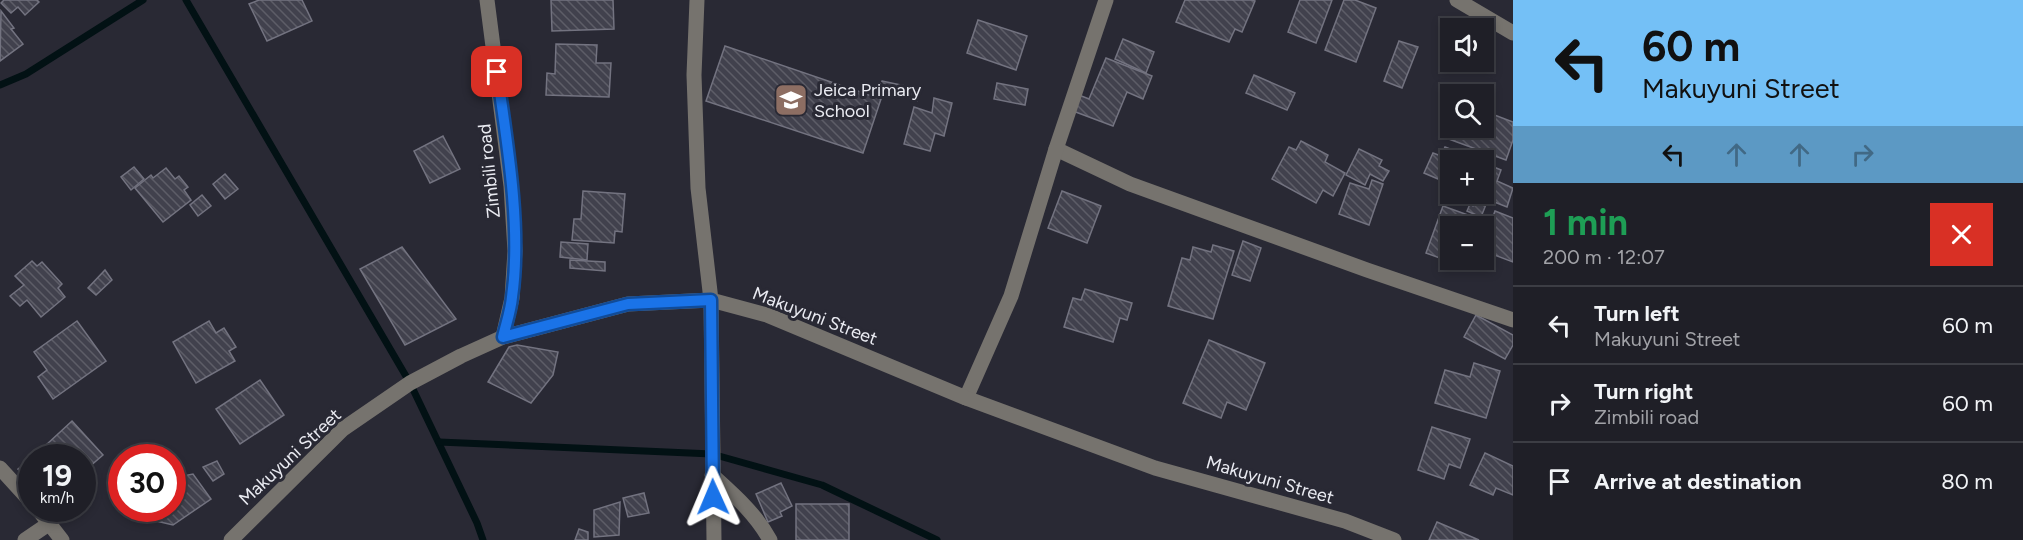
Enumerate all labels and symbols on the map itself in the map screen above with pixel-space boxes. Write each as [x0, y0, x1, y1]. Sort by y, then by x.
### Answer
pin [471, 46, 522, 97]
place label: Jeica Primary School [814, 79, 922, 122]
school or university icon: Jeica Primary School [773, 82, 809, 118]
street label: Zimbili road [473, 123, 505, 219]
street label: Makuyuni Street [750, 282, 881, 350]
street label: Makuyuni Street [234, 404, 346, 510]
speed limit sign: 30 [108, 444, 186, 522]
street label: Makuyuni Street [1204, 451, 1337, 509]
position arrow [681, 465, 745, 529]

